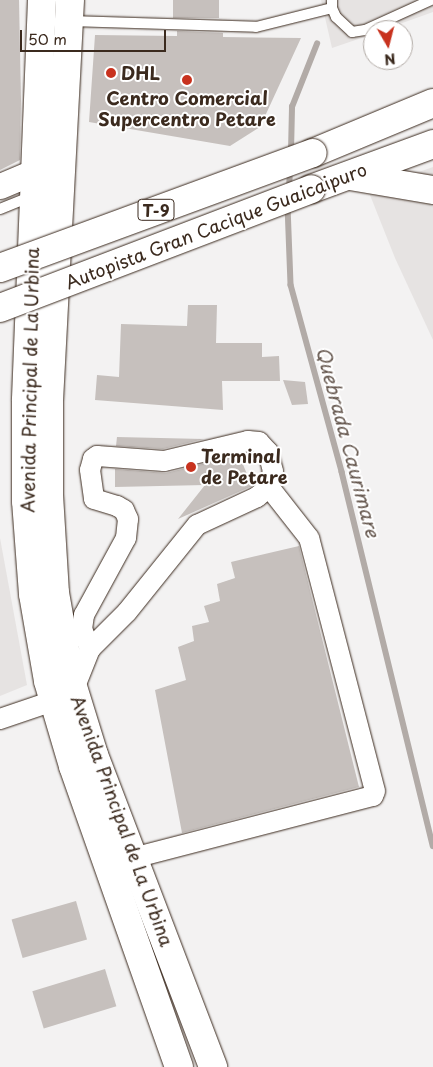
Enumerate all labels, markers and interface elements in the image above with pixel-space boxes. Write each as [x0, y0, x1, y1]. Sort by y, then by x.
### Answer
scale bar [22, 20, 169, 52]
north arrow [363, 20, 413, 70]
text: 50 m [28, 27, 67, 50]
text: N [383, 48, 397, 71]
place label: DHL [121, 62, 160, 84]
marker: DHL [105, 67, 117, 79]
marker: Centro Comercial Supercentro Petare [181, 74, 193, 86]
place label: Centro Comercial Supercentro Petare [98, 88, 276, 130]
street label: Autopista Gran Cacique Guaicaipuro [62, 158, 370, 294]
road number: T-9 [137, 196, 175, 224]
street label: Avenida Principal de La Urbina [17, 246, 43, 514]
water label: Quebrada Caurimare [312, 344, 384, 540]
place label: Terminal de Petare [201, 446, 288, 488]
marker: Terminal de Petare [185, 461, 197, 473]
street label: Avenida Principal de La Urbina [66, 691, 178, 951]

